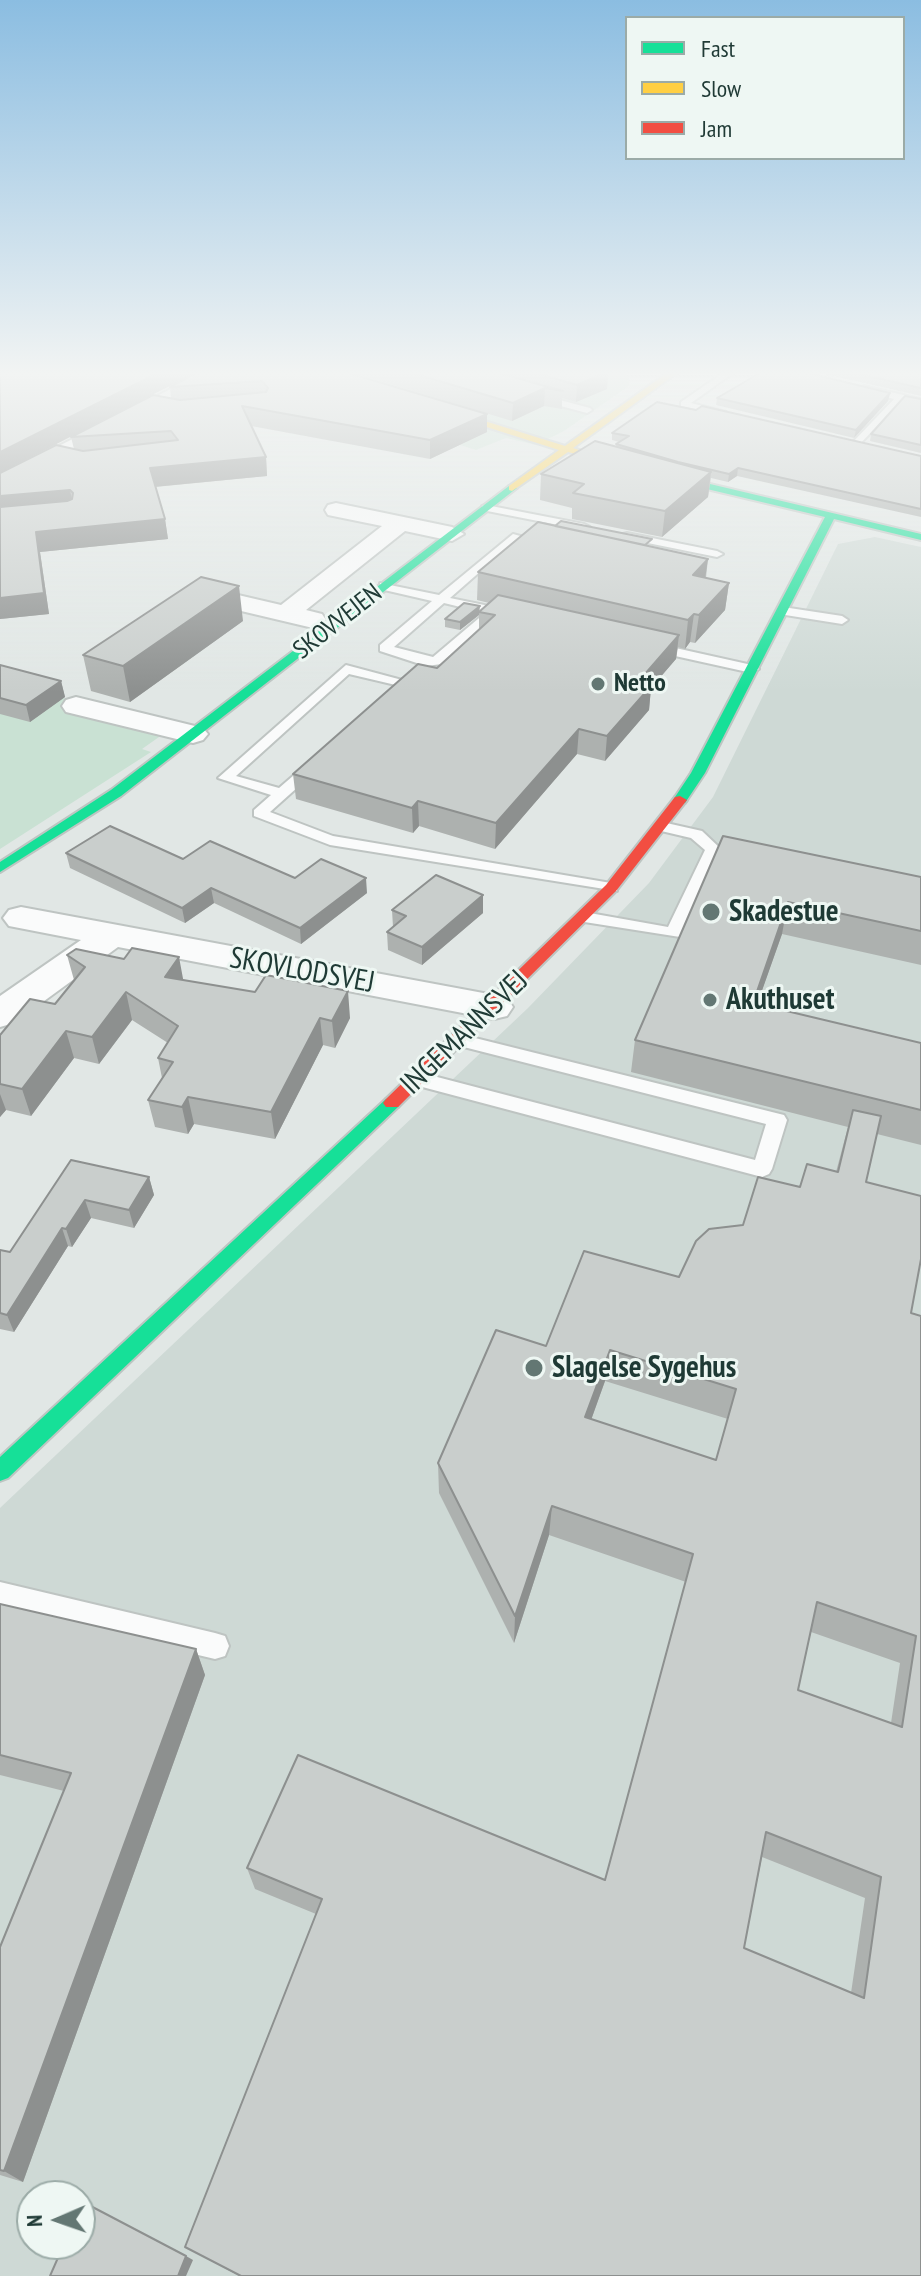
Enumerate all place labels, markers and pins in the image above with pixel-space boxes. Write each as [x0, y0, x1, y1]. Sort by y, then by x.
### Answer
place label: Netto [614, 668, 666, 700]
marker: Netto [589, 675, 607, 693]
place label: Skadestue [729, 894, 839, 930]
marker: Skadestue [700, 901, 722, 923]
place label: Akuthuset [726, 982, 834, 1018]
marker: Akuthuset [701, 991, 719, 1009]
place label: Slagelse Sygehus [552, 1350, 736, 1386]
marker: Slagelse Sygehus [523, 1357, 545, 1379]

